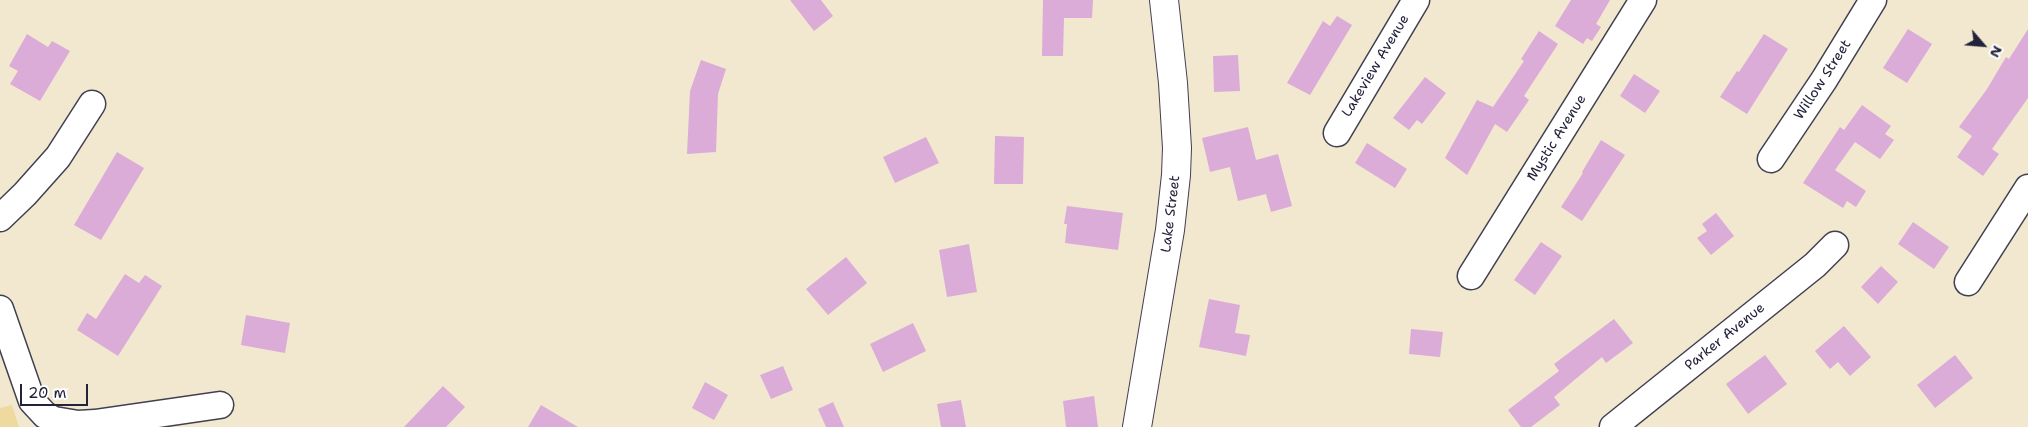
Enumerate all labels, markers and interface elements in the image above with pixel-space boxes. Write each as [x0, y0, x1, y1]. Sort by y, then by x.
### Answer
street label: Lakeview Avenue [1339, 12, 1413, 120]
north arrow [1958, 20, 2008, 70]
street label: Willow Street [1791, 37, 1855, 123]
text: N [1986, 43, 2007, 61]
street label: Mystic Avenue [1524, 92, 1590, 184]
street label: Lake Street [1158, 174, 1184, 254]
street label: Parker Avenue [1682, 300, 1768, 374]
scale bar [22, 374, 90, 406]
text: 20 m [28, 383, 67, 403]

